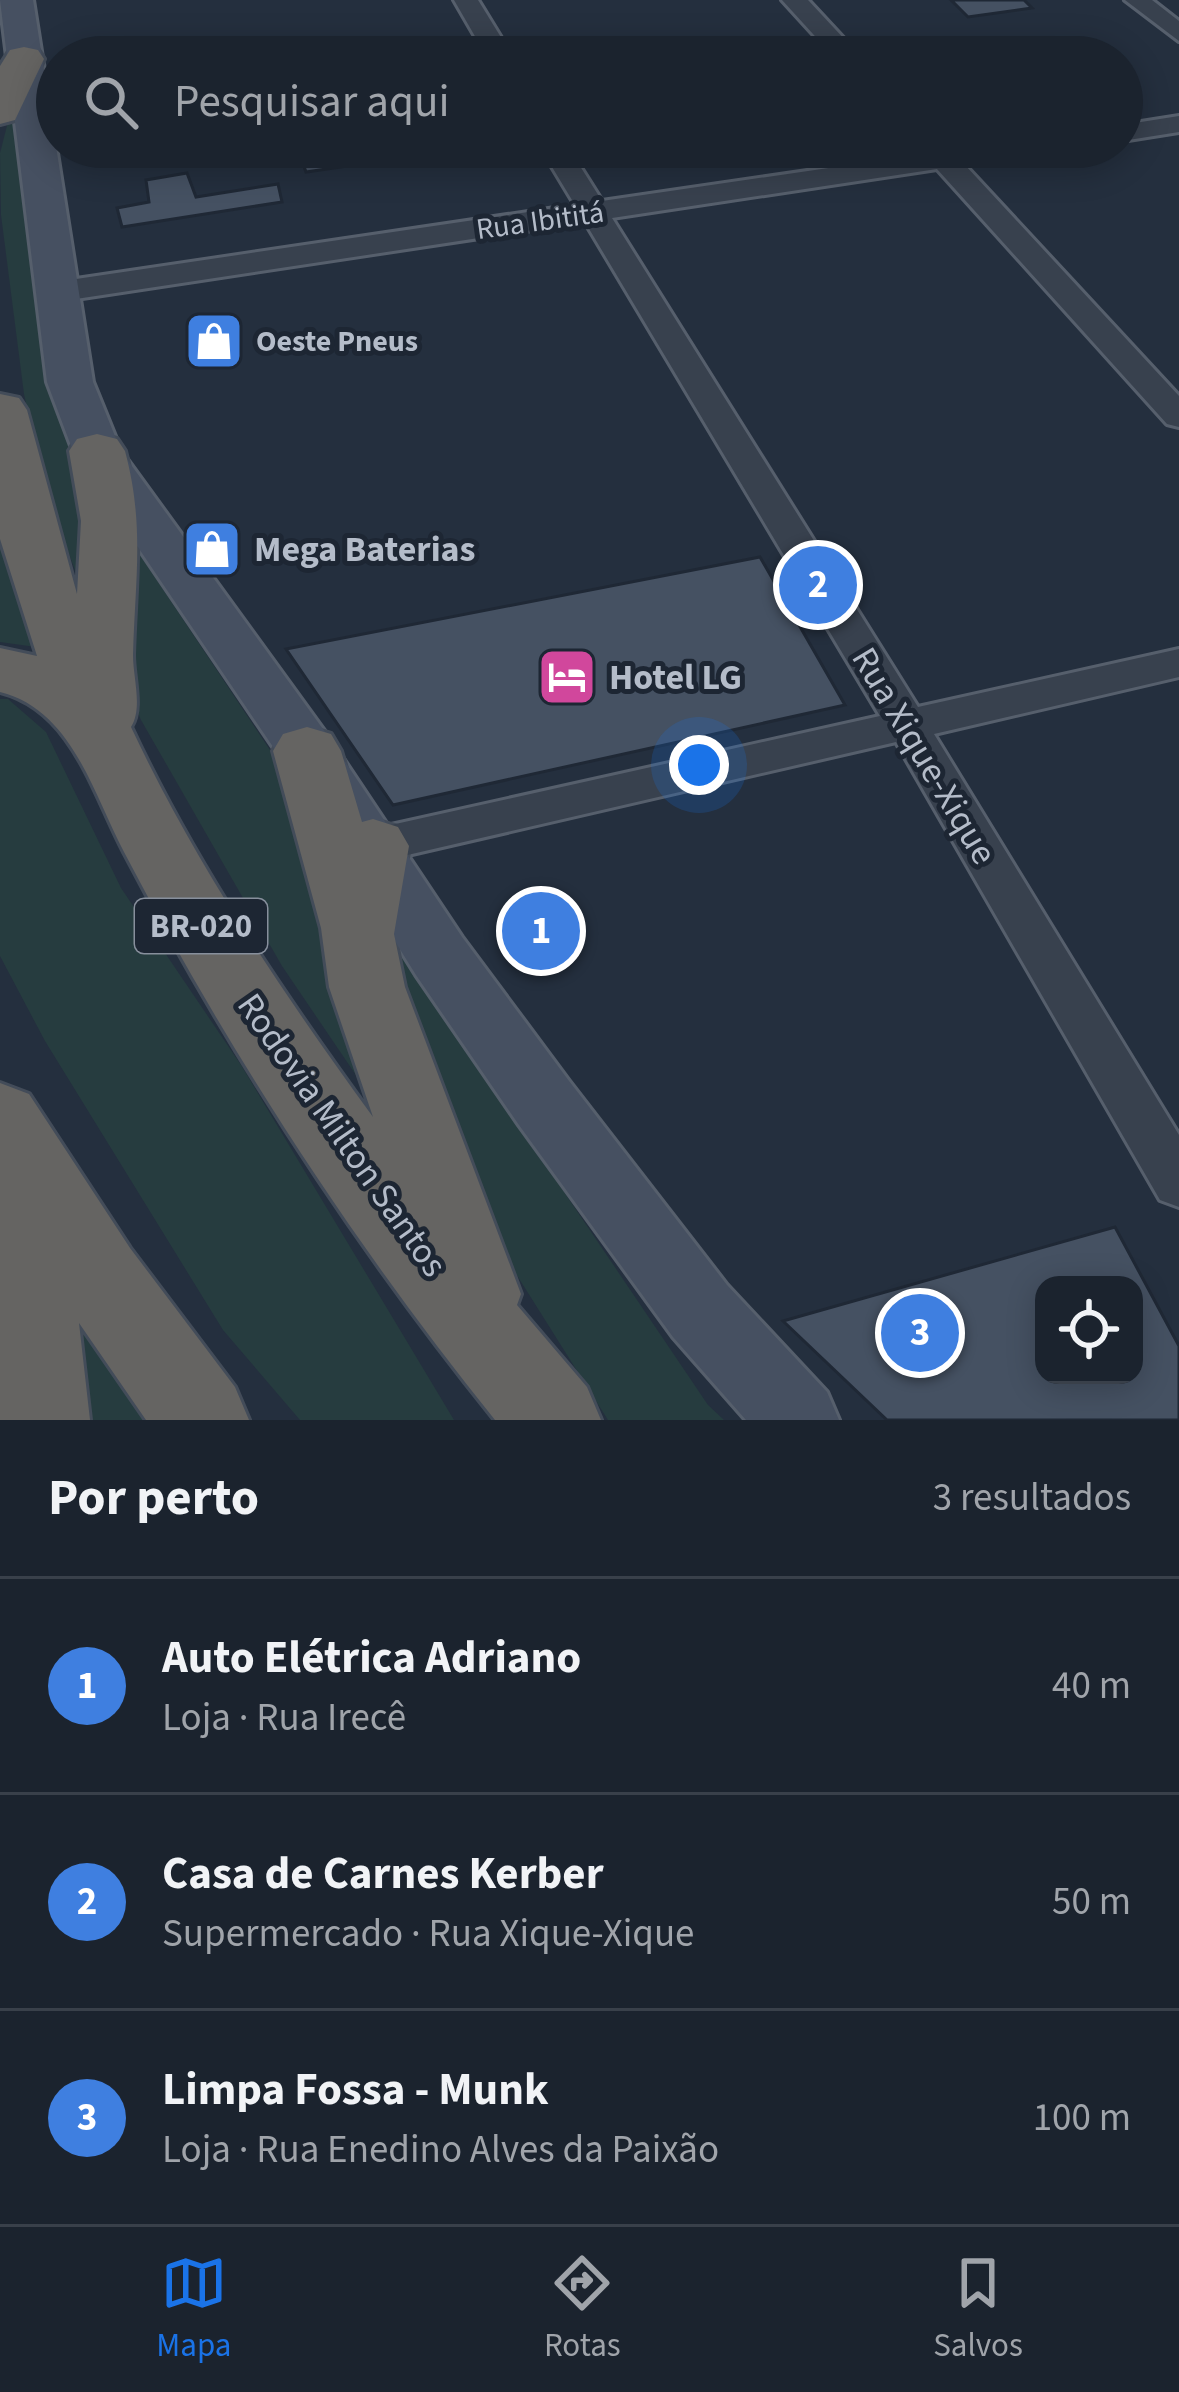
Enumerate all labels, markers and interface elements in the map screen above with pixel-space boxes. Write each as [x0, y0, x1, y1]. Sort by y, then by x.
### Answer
search box [36, 36, 1143, 168]
icon: search [78, 69, 144, 135]
text: Pesquisar aqui [174, 70, 449, 134]
street label: Rua Ibititá [473, 191, 607, 251]
shop icon: Oeste Pneus [183, 310, 245, 372]
place label: Oeste Pneus [256, 320, 418, 363]
shop icon: Mega Baterias [181, 518, 243, 580]
place label: Mega Baterias [254, 524, 476, 575]
pin: 2 [779, 540, 857, 630]
street label: Rua Xique-Xique [839, 638, 1009, 874]
hotel icon: Hotel LG [536, 646, 598, 708]
place label: Hotel LG [609, 652, 742, 703]
your location [669, 735, 729, 795]
pin: 1 [502, 886, 580, 976]
road number: BR-020 [135, 899, 267, 953]
street label: Rodovia Milton Santos [225, 983, 459, 1287]
map controls [1035, 1276, 1143, 1384]
button: locate [1035, 1276, 1143, 1384]
pin: 3 [881, 1288, 959, 1378]
text: Por perto [48, 1462, 259, 1534]
text: 3 resultados [933, 1470, 1131, 1526]
text: Auto Elétrica Adriano [162, 1626, 581, 1690]
text: 1 [77, 1658, 97, 1714]
text: 40 m [1052, 1658, 1131, 1714]
text: Loja · Rua Irecê [162, 1690, 406, 1746]
text: Casa de Carnes Kerber [162, 1842, 604, 1906]
text: 2 [77, 1874, 97, 1930]
text: 50 m [1052, 1874, 1131, 1930]
text: Supermercado · Rua Xique-Xique [162, 1906, 694, 1962]
text: Limpa Fossa - Munk [162, 2058, 549, 2122]
text: 3 [77, 2090, 97, 2146]
text: 100 m [1033, 2090, 1131, 2146]
text: Loja · Rua Enedino Alves da Paixão [162, 2122, 719, 2178]
tab: Mapa [156, 2250, 231, 2369]
tab: Rotas [544, 2250, 621, 2369]
tab: Salvos [933, 2250, 1023, 2369]

